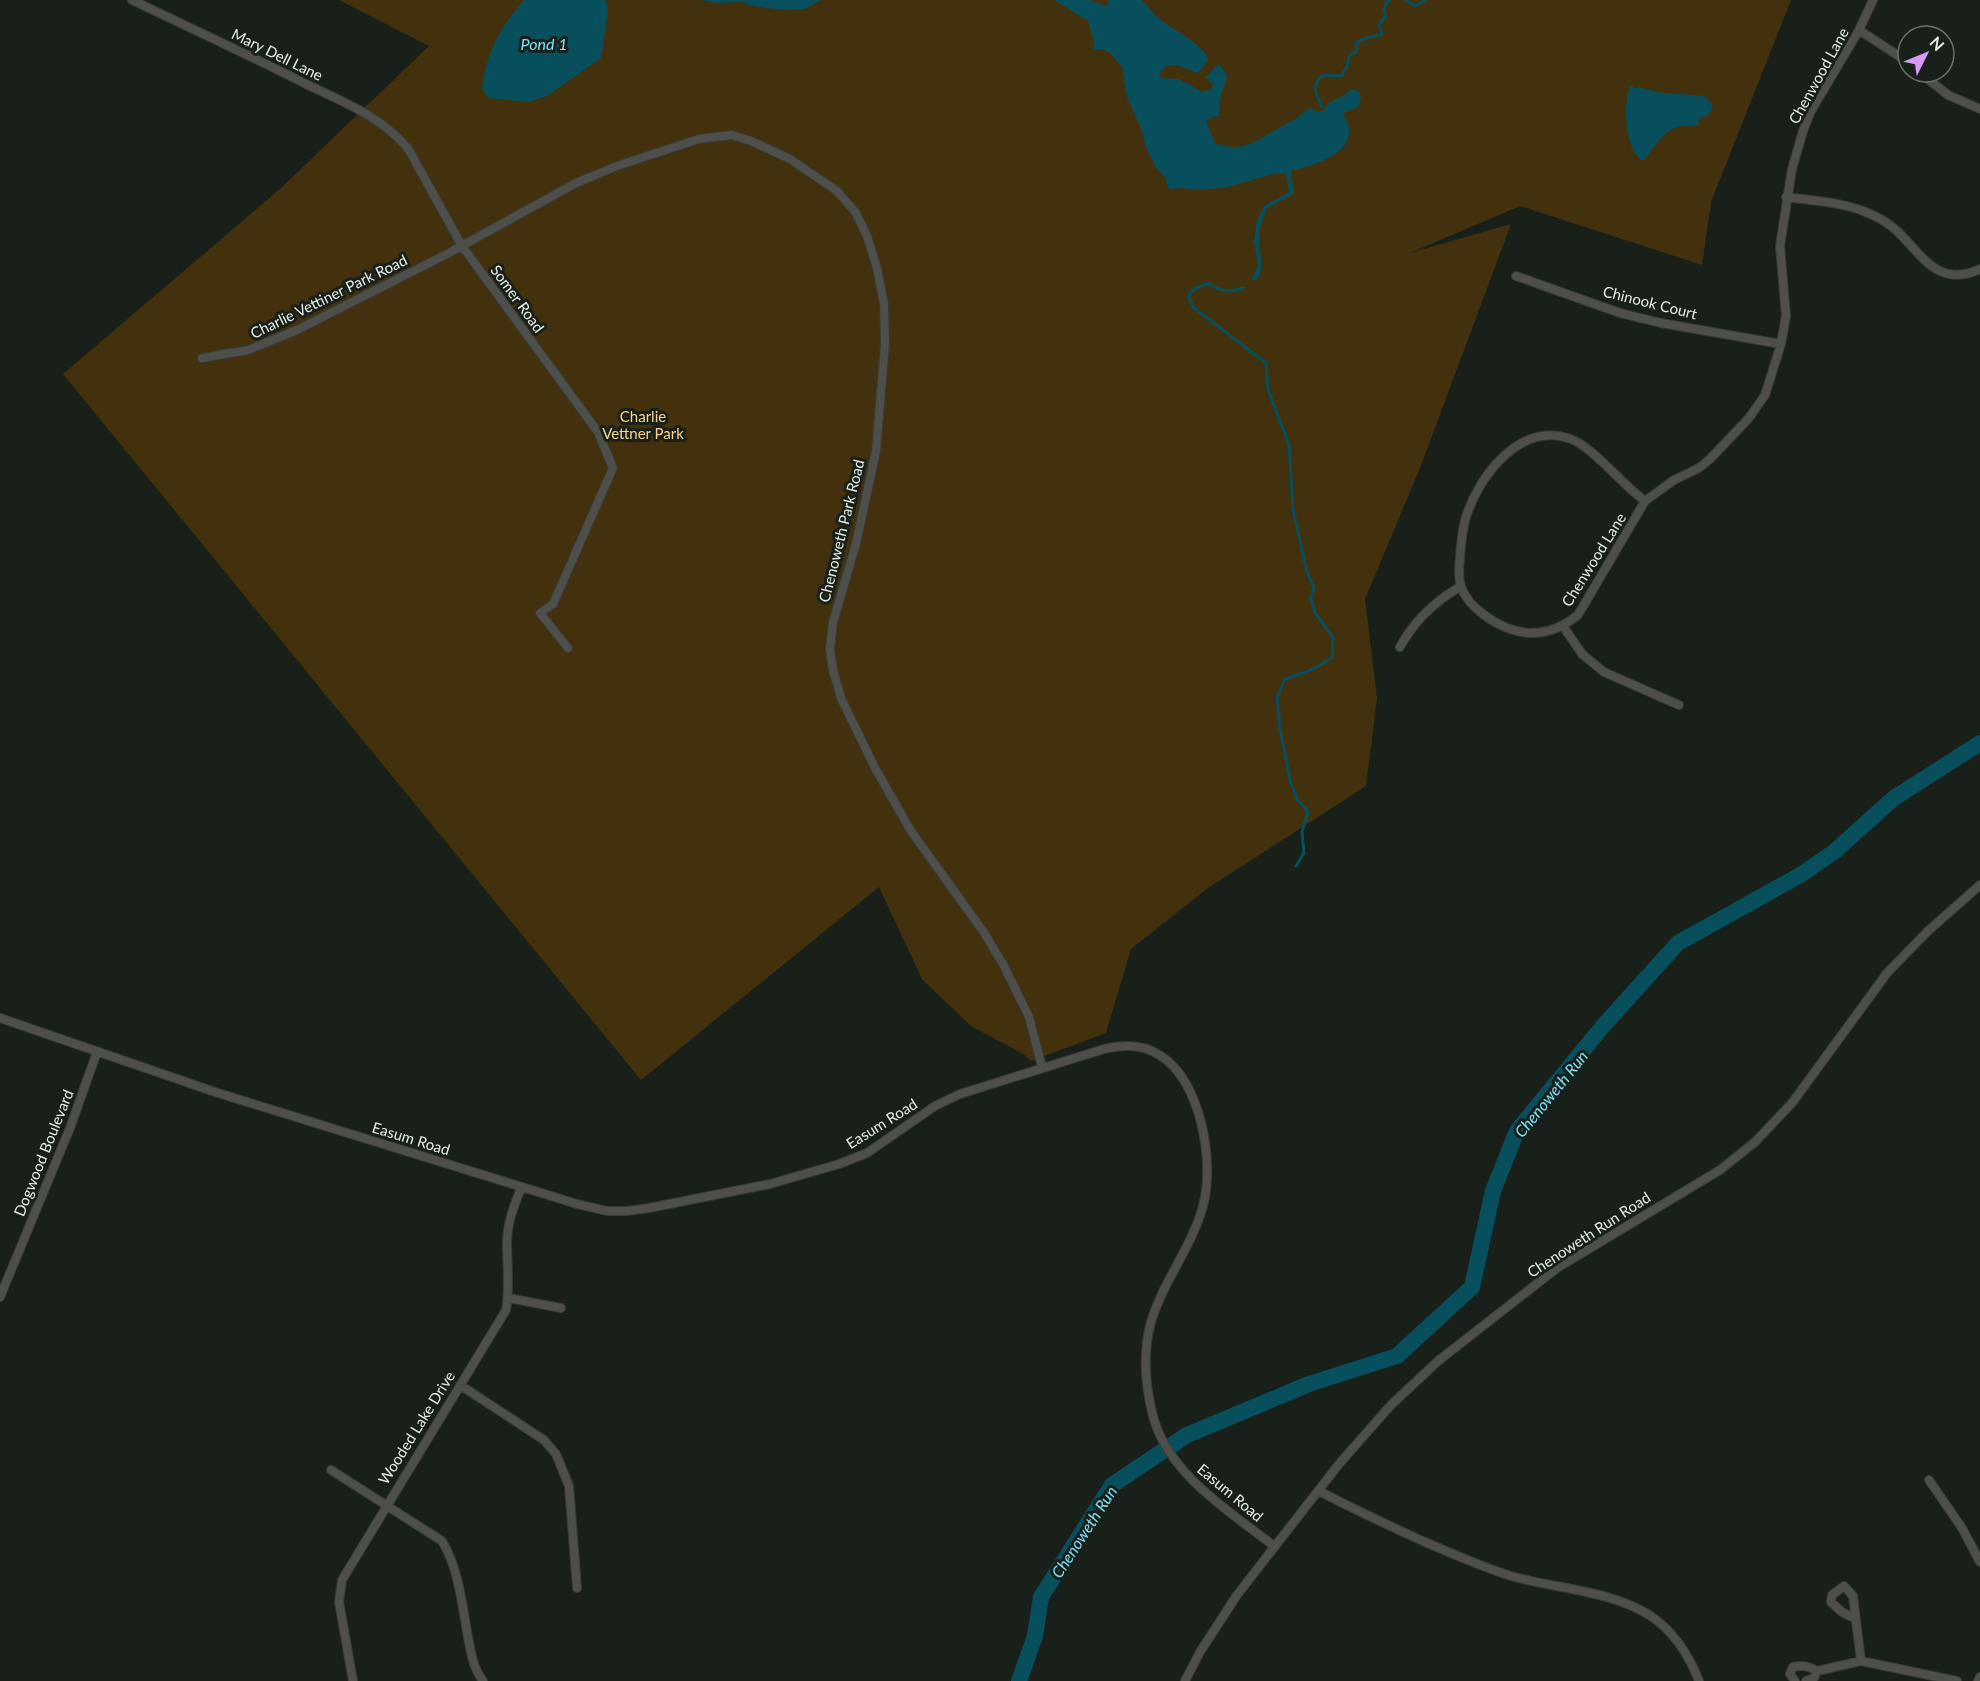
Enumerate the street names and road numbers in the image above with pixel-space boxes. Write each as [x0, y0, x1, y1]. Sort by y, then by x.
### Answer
street label: Mary Dell Lane [229, 24, 326, 84]
street label: Chenwood Lane [1784, 24, 1852, 127]
street label: Charlie Vettiner Park Road [247, 250, 410, 342]
street label: Somer Road [487, 261, 548, 336]
street label: Chinook Court [1601, 282, 1700, 323]
street label: Chenoweth Park Road [815, 457, 867, 604]
street label: Chenwood Lane [1557, 509, 1629, 610]
street label: Dogwood Boulevard [9, 1087, 77, 1219]
street label: Easum Road [843, 1094, 920, 1152]
street label: Easum Road [370, 1118, 452, 1158]
street label: Chenoweth Run Road [1524, 1188, 1653, 1281]
street label: Wooded Lake Drive [374, 1367, 458, 1487]
street label: Easum Road [1194, 1460, 1267, 1525]

